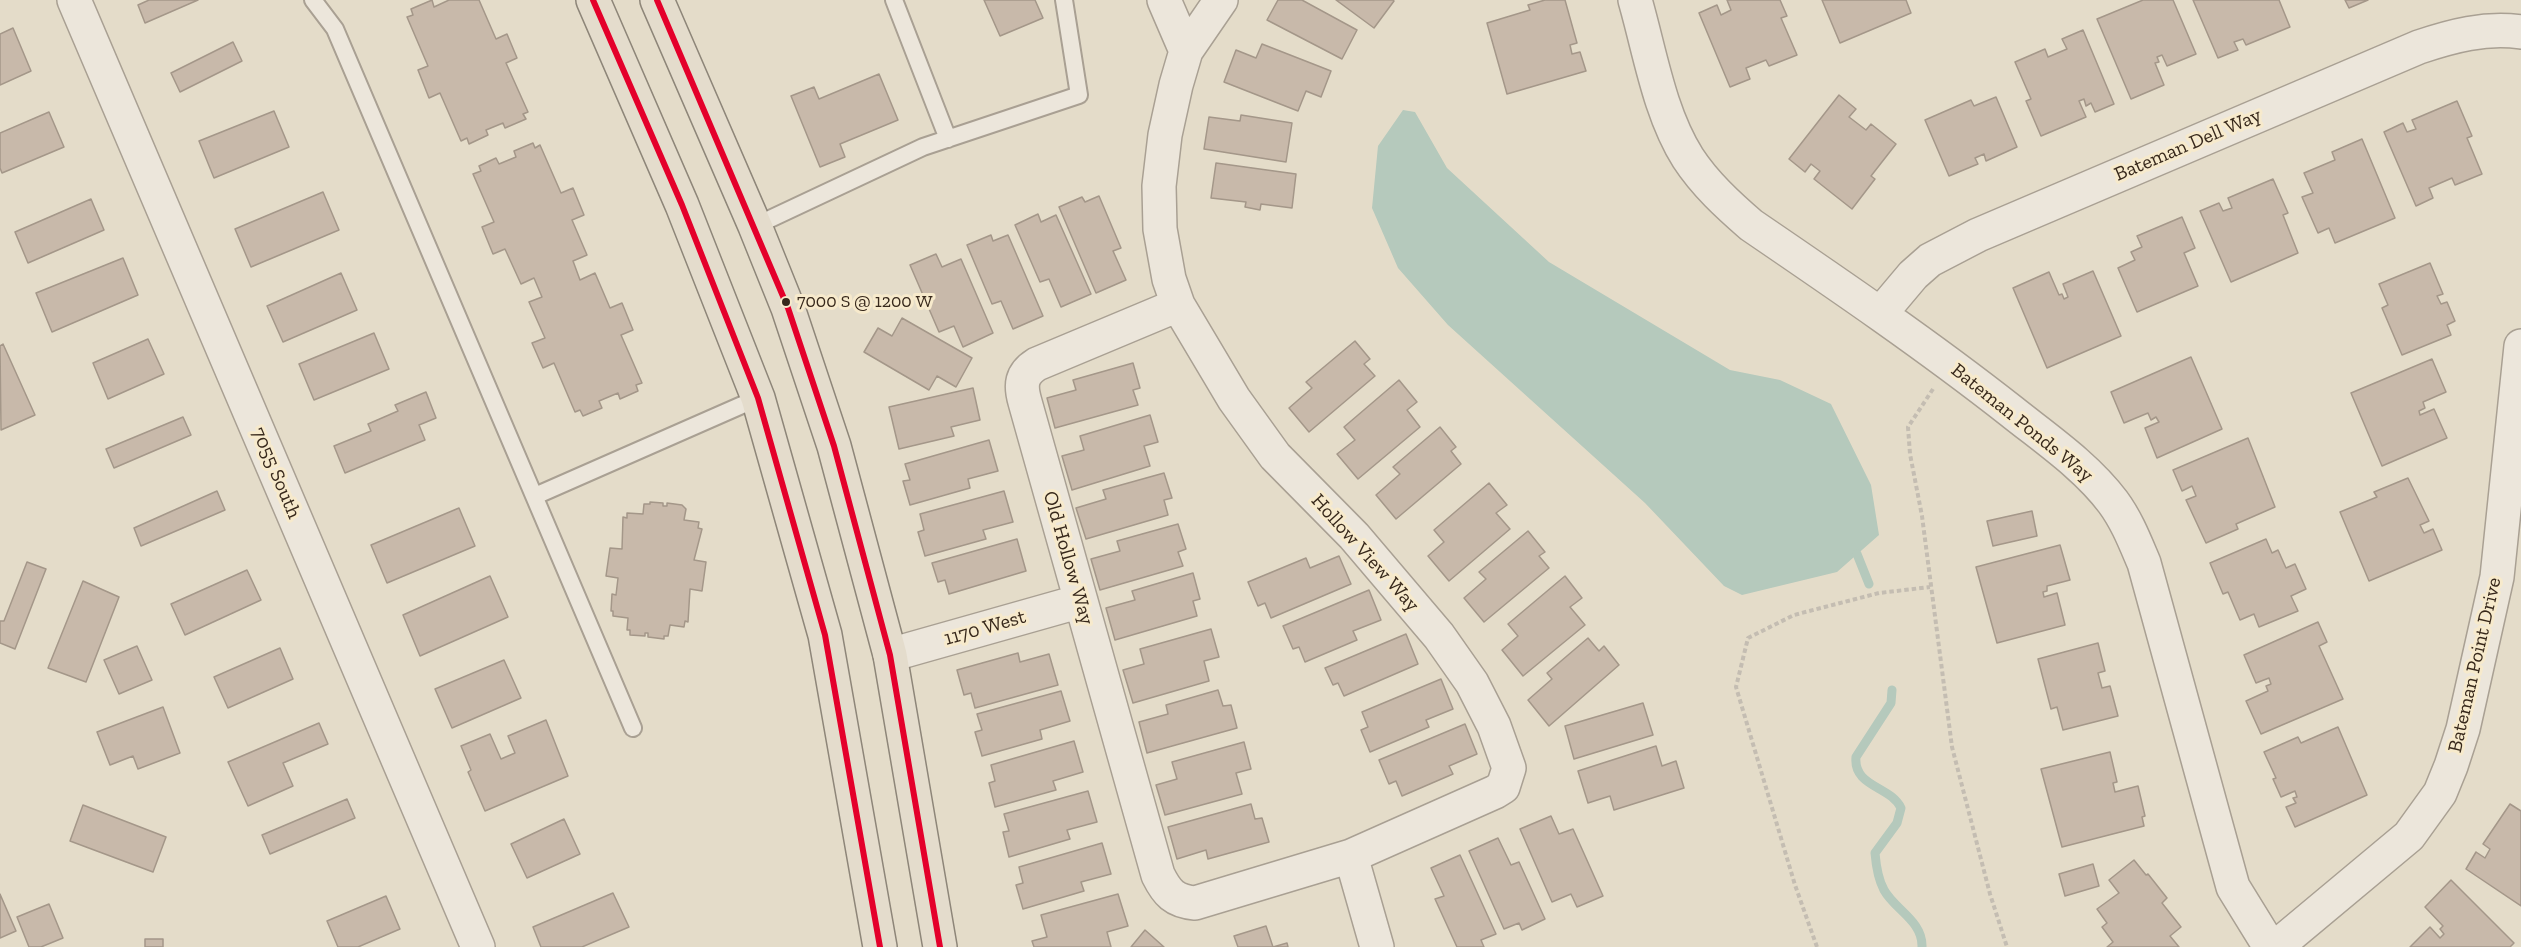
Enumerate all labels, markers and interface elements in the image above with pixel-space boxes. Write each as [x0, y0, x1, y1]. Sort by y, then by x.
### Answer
street label: Bateman Dell Way [2111, 103, 2265, 187]
place label: 7000 S @ 1200 W [797, 291, 933, 313]
marker: 7000 S @ 1200 W [780, 296, 792, 308]
street label: Bateman Ponds Way [1946, 358, 2098, 488]
street label: 7055 South [246, 424, 306, 522]
street label: Old Hollow Way [1037, 488, 1099, 628]
street label: Hollow View Way [1306, 489, 1424, 617]
street label: Bateman Point Drive [2443, 575, 2507, 755]
street label: 1170 West [941, 605, 1029, 651]

